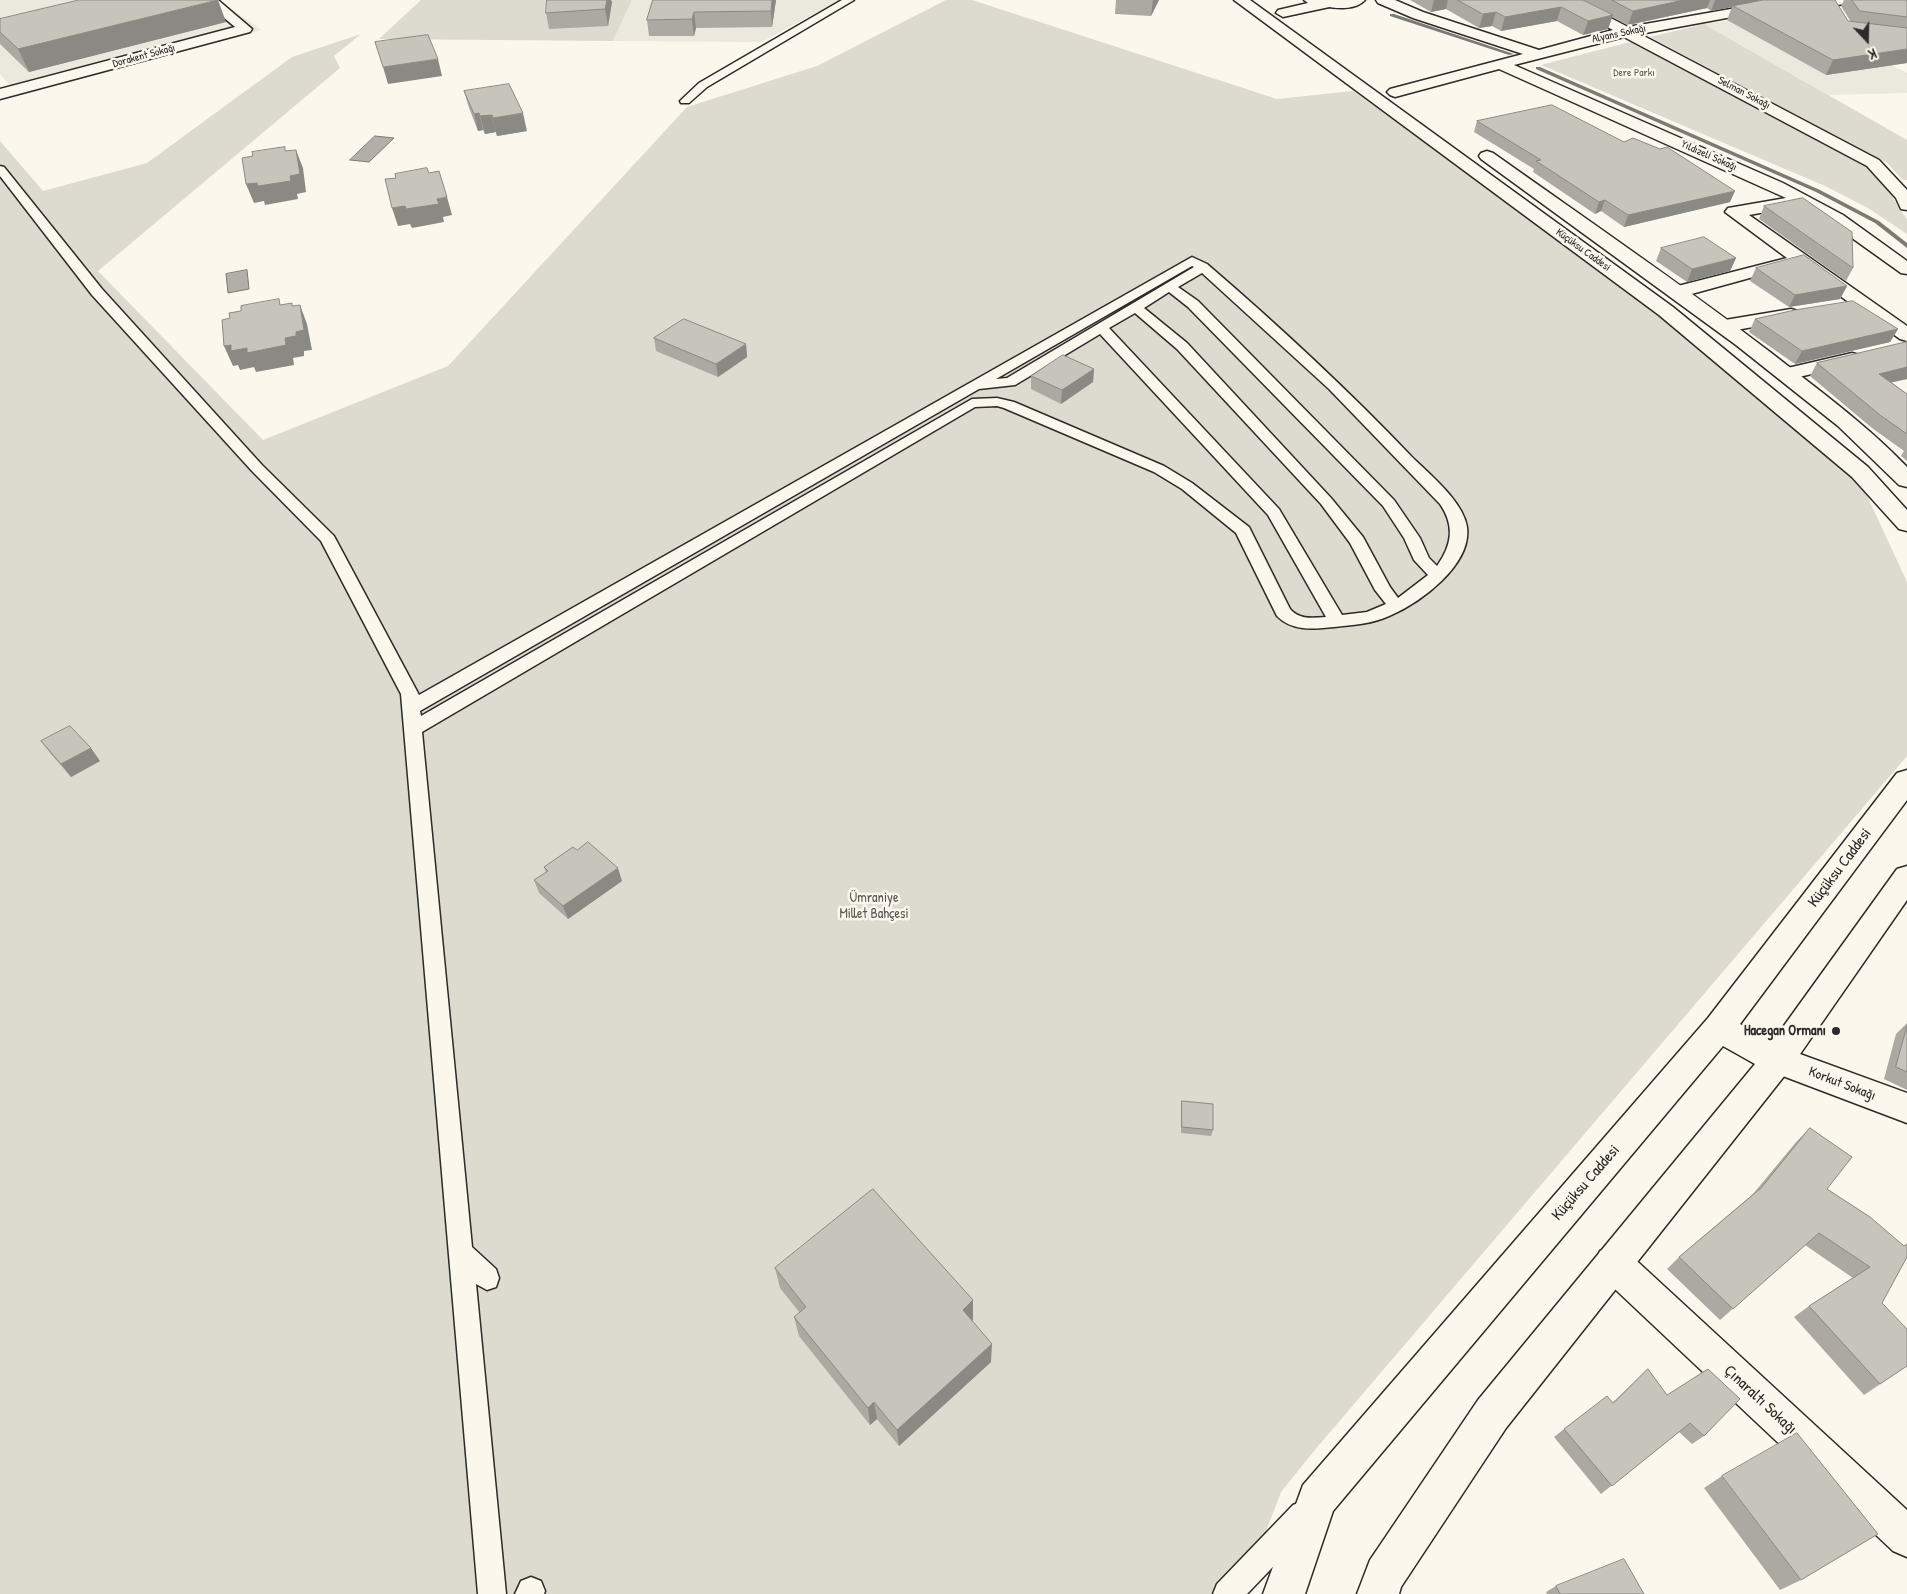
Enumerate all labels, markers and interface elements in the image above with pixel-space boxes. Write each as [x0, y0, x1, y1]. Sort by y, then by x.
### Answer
north arrow [1842, 15, 1892, 65]
street label: Alyans Sokağı [1591, 22, 1647, 46]
street label: Dorakent Sokağı [111, 41, 177, 71]
text: K [1866, 44, 1879, 65]
park label: Dere Parkı [1613, 66, 1655, 80]
street label: Selman Sokağı [1716, 74, 1772, 112]
street label: Yıldızeli Sokağı [1679, 138, 1739, 174]
street label: Küçüksu Caddesi [1553, 226, 1613, 274]
street label: Küçüksu Caddesi [1804, 825, 1876, 911]
park label: Ümraniye Millet Bahçesi [839, 890, 909, 922]
place label: Hacegan Ormanı [1744, 1023, 1826, 1039]
marker: Hacegan Ormanı [1830, 1025, 1842, 1037]
street label: Korkut Sokağı [1806, 1064, 1878, 1104]
street label: Küçüksu Caddesi [1548, 1141, 1624, 1225]
street label: Çınaraltı Sokağı [1720, 1361, 1800, 1439]

